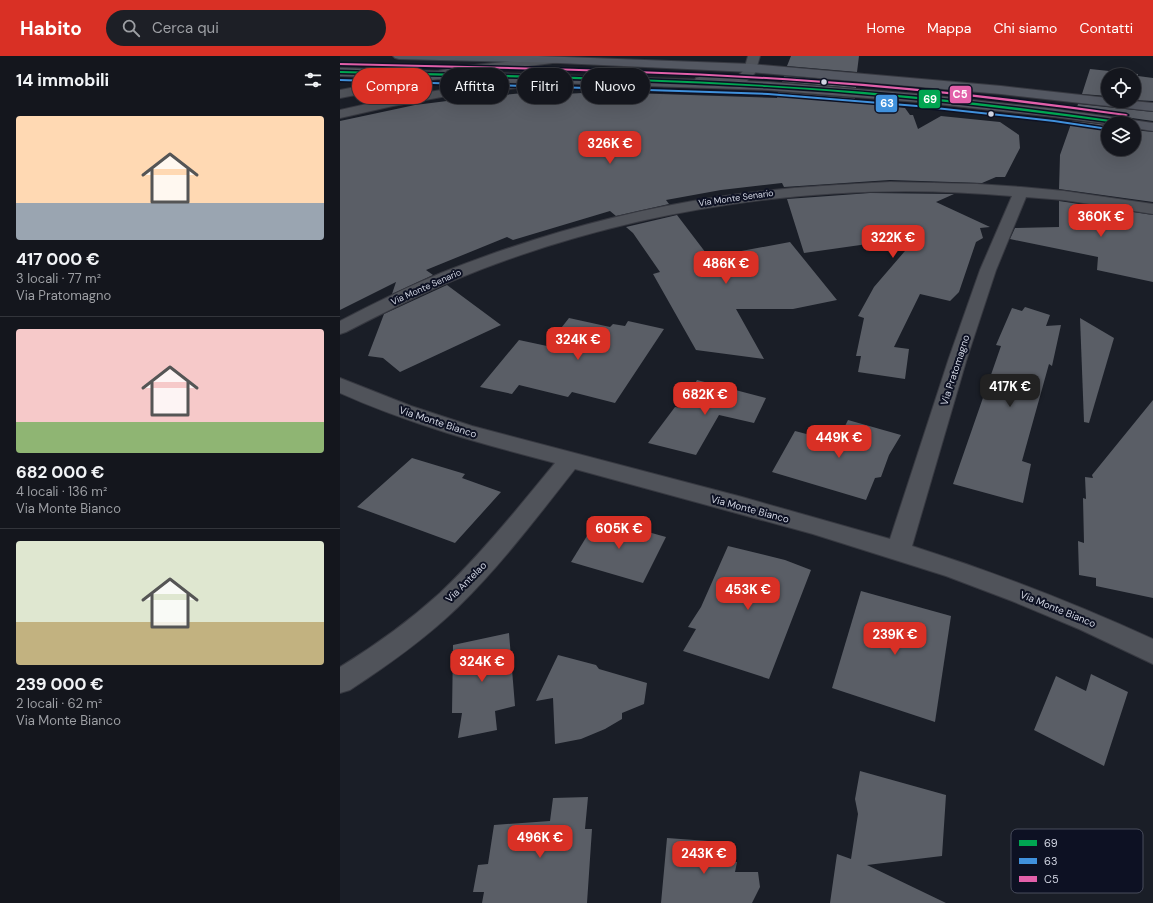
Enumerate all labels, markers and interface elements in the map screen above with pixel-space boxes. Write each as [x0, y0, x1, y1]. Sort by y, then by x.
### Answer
search box [106, 10, 386, 46]
text: Habito [20, 16, 82, 41]
icon: search [120, 17, 142, 39]
text: Cerca qui [152, 18, 219, 38]
text: Home [867, 19, 905, 37]
text: Mappa [927, 19, 971, 37]
text: Chi siamo [993, 19, 1057, 37]
text: Contatti [1079, 19, 1133, 37]
chip: Compra [352, 68, 432, 104]
chip: Affitta [440, 68, 509, 104]
chip: Filtri [517, 68, 573, 104]
chip: Nuovo [581, 68, 650, 104]
map controls [1101, 68, 1141, 156]
button: locate [1101, 68, 1141, 108]
text: 14 immobili [16, 69, 109, 91]
icon: filters [302, 69, 324, 91]
unlabelled marker [819, 77, 829, 87]
line badge: C5 [949, 85, 972, 104]
text: C5 [953, 87, 968, 101]
line badge: 69 [918, 89, 941, 109]
text: 69 [923, 92, 937, 106]
line badge: 63 [875, 94, 898, 113]
text: 63 [880, 96, 894, 110]
unlabelled marker [986, 109, 996, 119]
button: layers [1101, 116, 1141, 156]
pin: 326K € [577, 131, 643, 165]
text: 326K € [587, 135, 633, 152]
icon: home [134, 142, 206, 214]
street label: Via Monte Senario [698, 187, 774, 209]
pin: 360K € [1068, 204, 1134, 238]
text: 360K € [1077, 208, 1125, 225]
pin: 322K € [860, 225, 926, 259]
text: 322K € [871, 229, 915, 246]
text: 417 000 € [16, 248, 100, 270]
pin: 486K € [693, 251, 759, 285]
text: 486K € [703, 255, 749, 272]
street label: Via Monte Senario [389, 266, 463, 308]
text: 3 locali · 77 m² [16, 270, 101, 287]
text: Via Pratomagno [16, 287, 111, 304]
pin: 324K € [545, 327, 611, 361]
text: 324K € [555, 331, 601, 348]
street label: Via Pratomagno [937, 333, 973, 407]
icon: home [134, 355, 206, 427]
pin: 417K € [977, 374, 1043, 408]
text: 417K € [989, 378, 1031, 395]
pin: 682K € [672, 382, 738, 416]
text: 682K € [682, 386, 728, 403]
street label: Via Monte Bianco [398, 403, 478, 441]
pin: 449K € [806, 425, 872, 459]
text: 449K € [816, 429, 862, 446]
text: 682 000 € [16, 461, 105, 483]
text: 4 locali · 136 m² [16, 483, 107, 500]
street label: Via Monte Bianco [709, 492, 791, 526]
text: Via Monte Bianco [16, 500, 121, 517]
pin: 605K € [586, 516, 652, 550]
text: 605K € [595, 520, 643, 537]
street label: Via Antelao [443, 559, 489, 605]
icon: home [134, 567, 206, 639]
pin: 453K € [715, 577, 781, 611]
text: 453K € [725, 581, 771, 598]
street label: Via Monte Bianco [1018, 588, 1098, 630]
pin: 239K € [862, 622, 928, 656]
text: 239K € [872, 626, 918, 643]
pin: 324K € [449, 649, 515, 683]
text: 324K € [459, 653, 505, 670]
text: 239 000 € [16, 673, 104, 695]
text: 2 locali · 62 m² [16, 695, 102, 712]
text: Via Monte Bianco [16, 712, 121, 729]
pin: 496K € [507, 825, 573, 859]
text: 496K € [517, 829, 563, 846]
legend [1011, 829, 1143, 893]
text: 69 [1044, 836, 1058, 850]
pin: 243K € [671, 841, 737, 875]
text: 243K € [681, 845, 727, 862]
text: 63 [1044, 854, 1057, 868]
text: C5 [1044, 872, 1059, 886]

